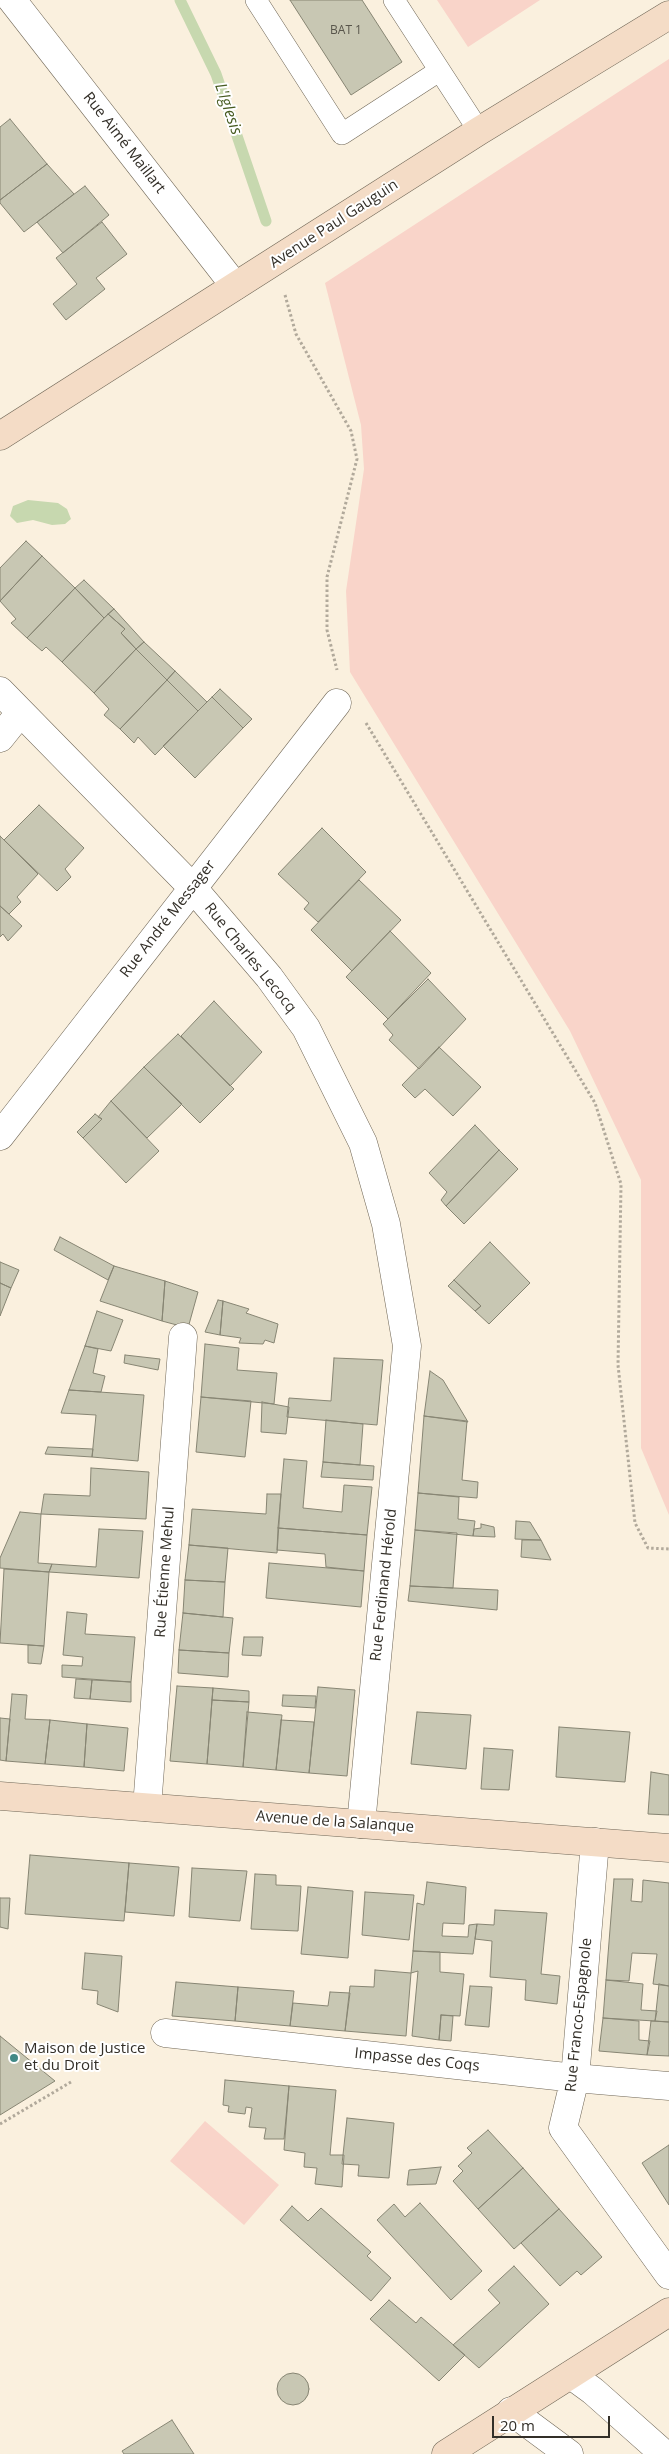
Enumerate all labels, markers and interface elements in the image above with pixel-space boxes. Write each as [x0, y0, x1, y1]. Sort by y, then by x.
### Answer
house number: BAT 1 [330, 24, 362, 38]
water label: L'Iglesis [210, 81, 246, 137]
street label: Rue Aimé Maillart [79, 89, 169, 197]
street label: Avenue Paul Gauguin [267, 176, 401, 272]
street label: Rue André Messager [116, 857, 220, 981]
street label: Rue Charles Lecocq [200, 900, 300, 1016]
street label: Rue Étienne Mehul [151, 1506, 179, 1638]
street label: Rue Ferdinand Hérold [367, 1508, 401, 1662]
street label: Avenue de la Salanque [255, 1808, 415, 1836]
street label: Rue Franco-Espagnole [562, 1937, 596, 2093]
place label: Maison de Justice et du Droit [24, 2040, 145, 2075]
street label: Impasse des Coqs [354, 2044, 480, 2076]
marker: Maison de Justice et du Droit [8, 2052, 20, 2064]
scale bar [494, 2406, 612, 2438]
text: 20 m [500, 2415, 535, 2435]

